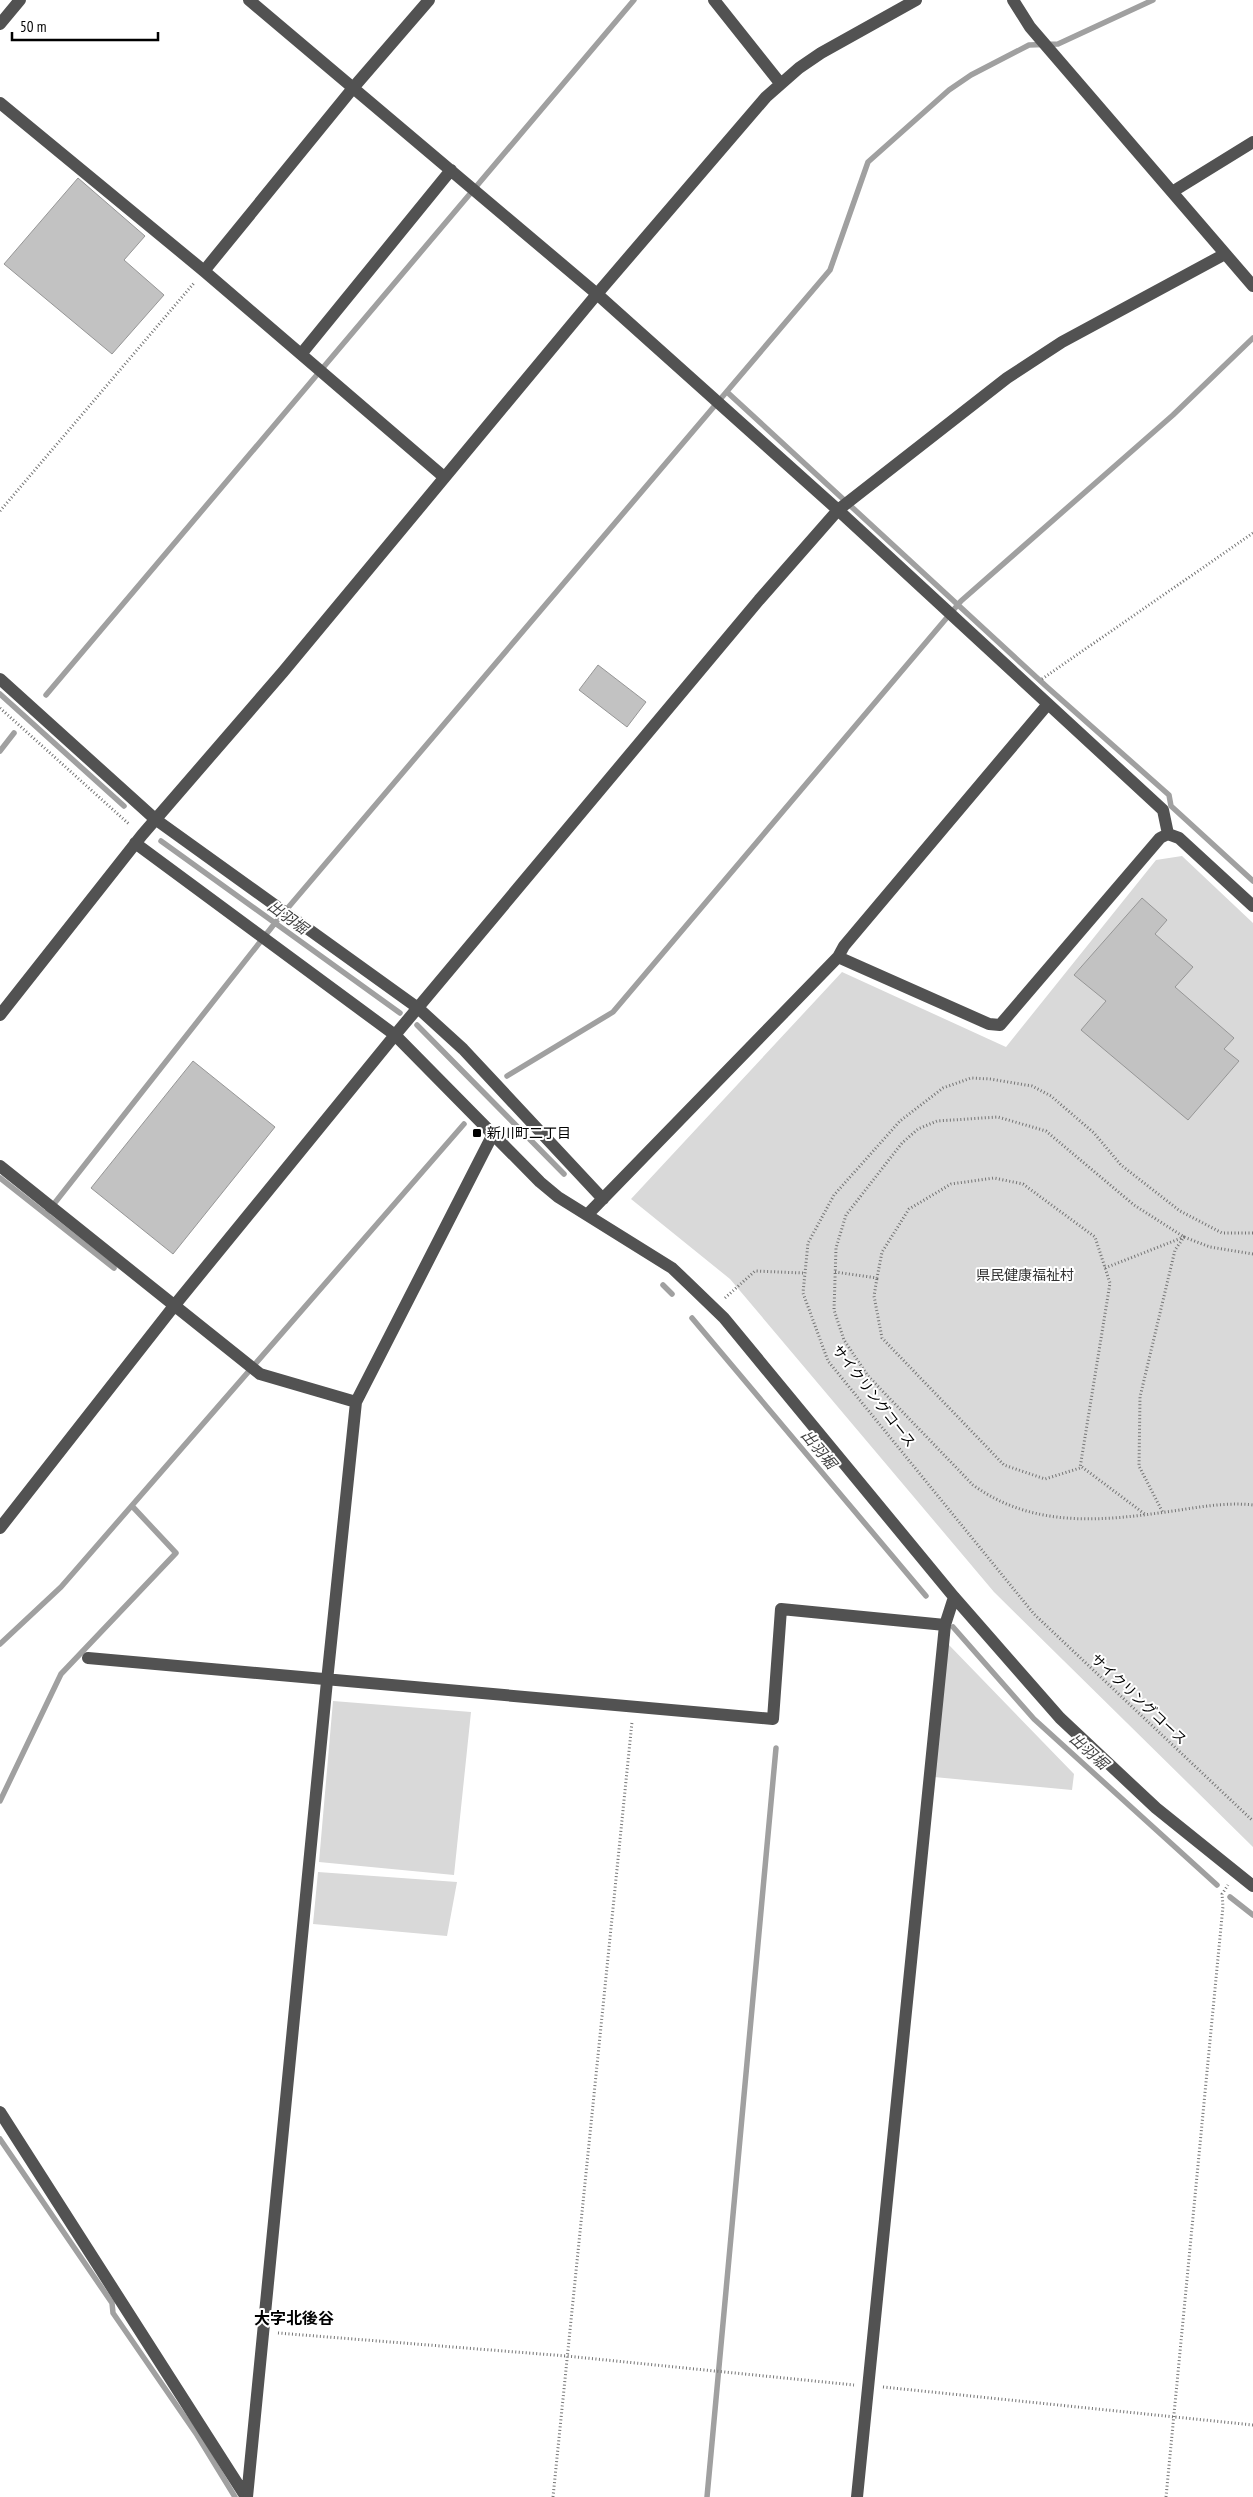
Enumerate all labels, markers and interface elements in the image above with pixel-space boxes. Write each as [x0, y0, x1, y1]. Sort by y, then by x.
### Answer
scale bar [12, 10, 159, 42]
text: 50 m [20, 17, 46, 36]
water label: 出羽堀 [264, 896, 313, 939]
place label: 新川町二丁目 [487, 1124, 571, 1142]
marker: 新川町二丁目 [471, 1127, 483, 1139]
park label: 県民健康福祉村 [976, 1266, 1074, 1284]
street label: サイクリングコース [828, 1341, 920, 1451]
water label: 出羽堀 [797, 1426, 842, 1474]
street label: サイクリングコース [1087, 1650, 1191, 1748]
water label: 出羽堀 [1066, 1729, 1114, 1774]
district label: 大字北後谷 [254, 2308, 334, 2328]

